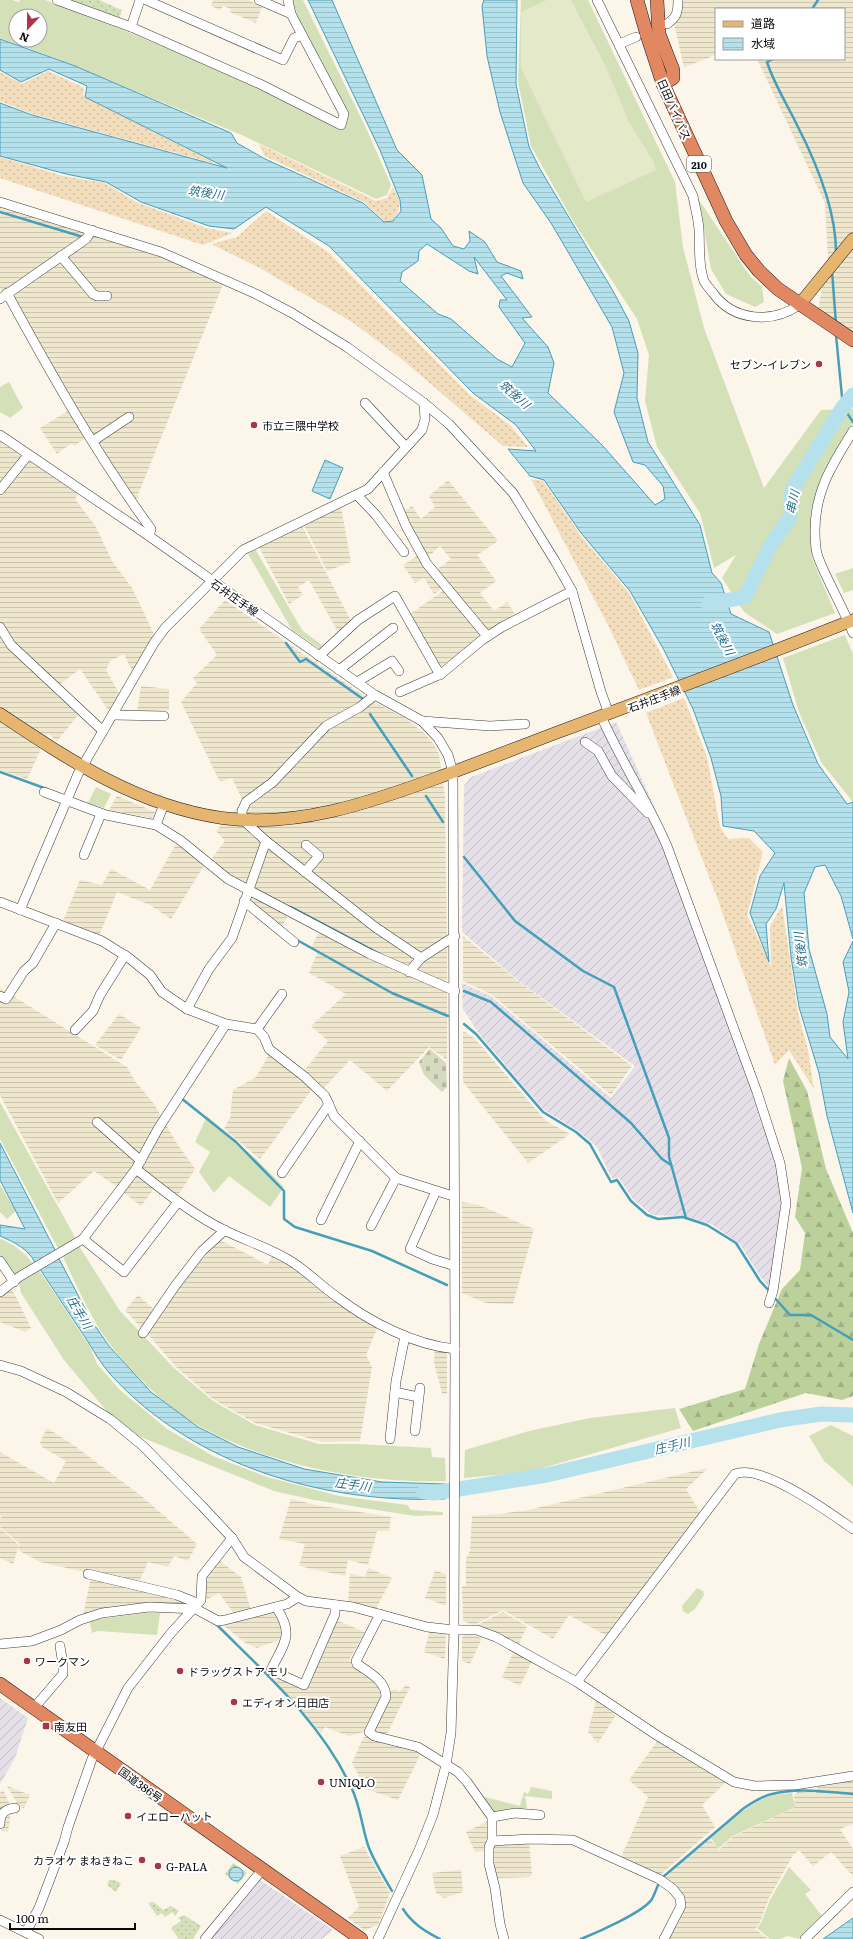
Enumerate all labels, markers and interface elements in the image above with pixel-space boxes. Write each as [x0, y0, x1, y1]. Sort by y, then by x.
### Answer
north arrow [8, 8, 48, 48]
legend [715, 8, 845, 60]
text: 道路 [751, 14, 775, 32]
text: N [17, 29, 31, 47]
text: 水域 [751, 34, 775, 52]
street label: 日田バイパス [654, 76, 696, 142]
road number: 210 [687, 156, 711, 172]
water label: 筑後川 [187, 181, 227, 204]
place label: セブン-イレブン [730, 356, 811, 372]
marker: セブン-イレブン [814, 359, 824, 369]
water label: 筑後川 [496, 375, 536, 414]
place label: 市立三隈中学校 [262, 417, 339, 433]
marker: 市立三隈中学校 [249, 420, 259, 430]
water label: 串川 [781, 486, 804, 516]
street label: 石井庄手線 [208, 575, 262, 619]
water label: 筑後川 [707, 618, 740, 660]
street label: 石井庄手線 [625, 681, 683, 715]
water label: 筑後川 [789, 929, 811, 969]
water label: 庄手川 [63, 1292, 98, 1334]
water label: 庄手川 [652, 1432, 694, 1458]
water label: 庄手川 [334, 1473, 374, 1496]
place label: ワークマン [35, 1653, 90, 1669]
marker: ワークマン [22, 1656, 32, 1666]
place label: ドラッグストア モリ [188, 1663, 289, 1679]
marker: ドラッグストア モリ [175, 1666, 185, 1676]
place label: エディオン日田店 [242, 1694, 329, 1710]
marker: エディオン日田店 [229, 1697, 239, 1707]
place label: 南友田 [54, 1718, 87, 1734]
marker: 南友田 [41, 1721, 51, 1731]
street label: 国道386号 [116, 1763, 166, 1805]
place label: UNIQLO [329, 1774, 375, 1790]
marker: UNIQLO [316, 1777, 326, 1787]
place label: イエローハット [136, 1808, 213, 1824]
marker: イエローハット [123, 1811, 133, 1821]
place label: カラオケ まねきねこ [33, 1852, 134, 1868]
marker: カラオケ まねきねこ [137, 1855, 147, 1865]
place label: G-PALA [166, 1858, 207, 1874]
marker: G-PALA [153, 1861, 163, 1871]
scale bar [10, 1905, 135, 1931]
text: 100 m [16, 1909, 49, 1927]

